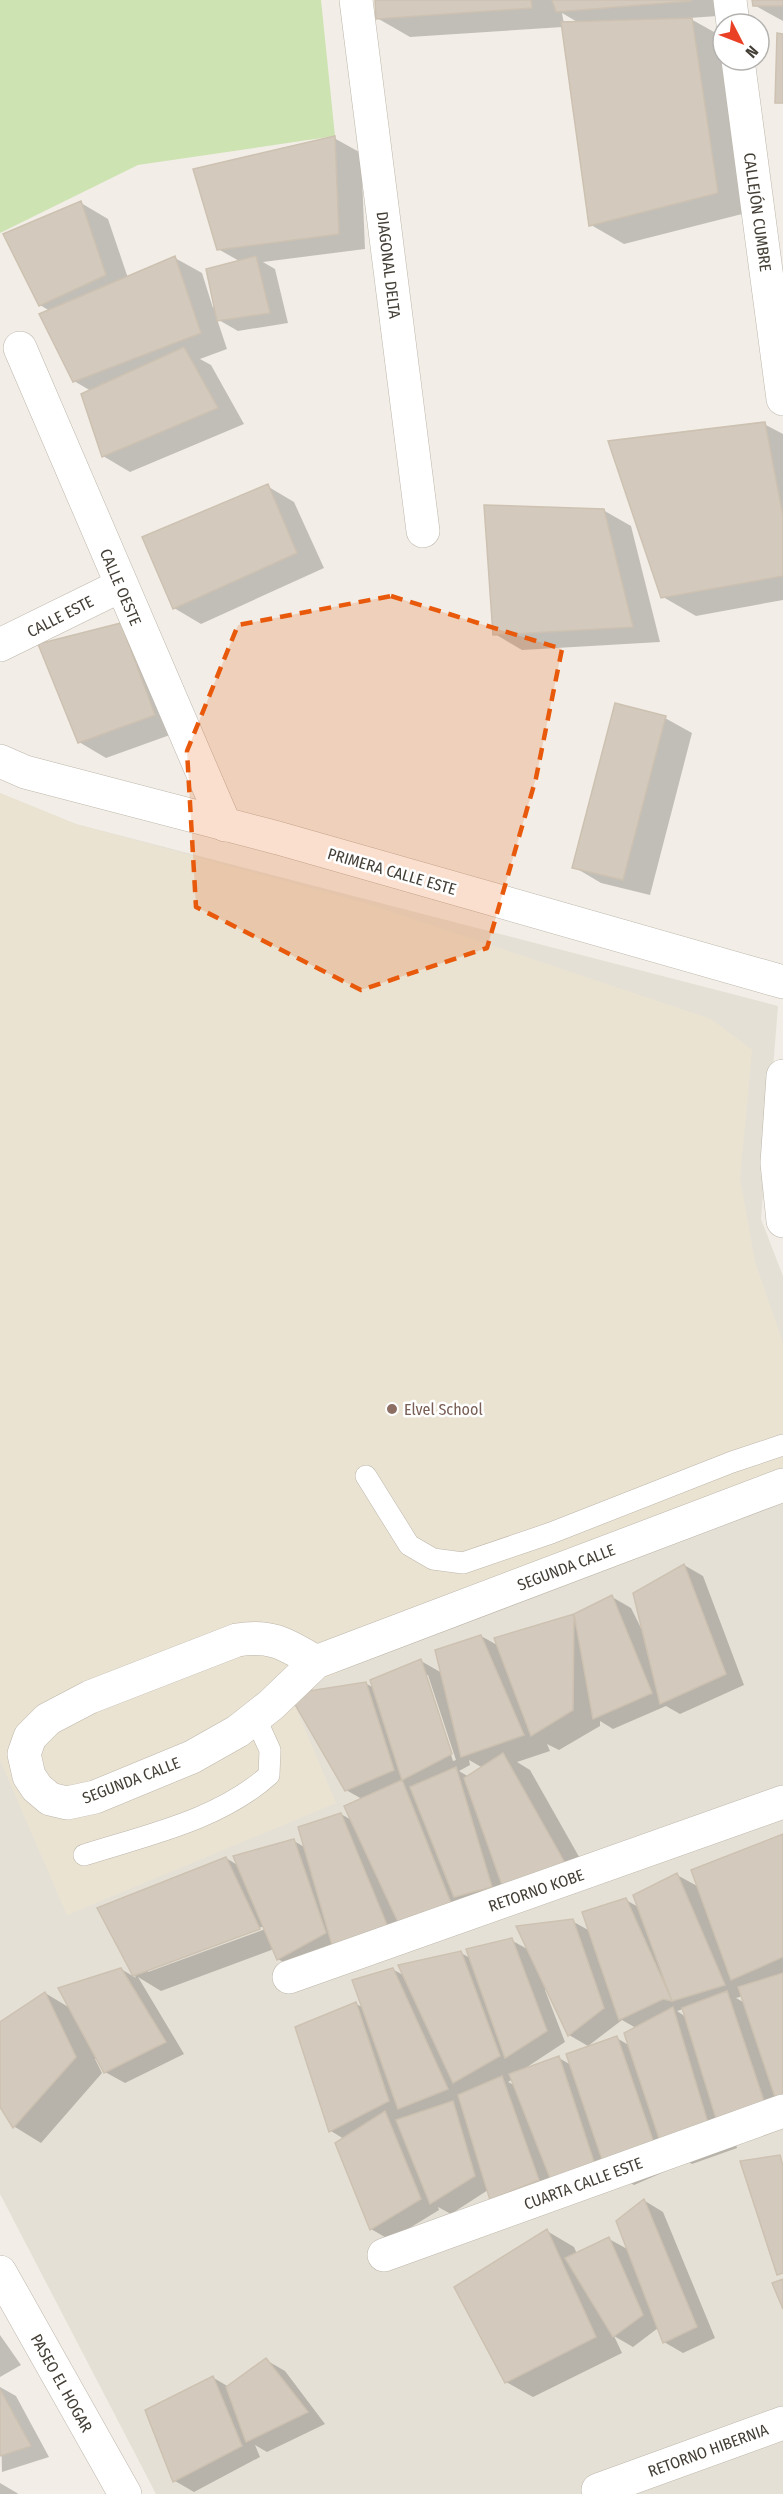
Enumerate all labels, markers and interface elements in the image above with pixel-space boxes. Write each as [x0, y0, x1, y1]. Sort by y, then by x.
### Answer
north arrow [711, 12, 771, 72]
text: N [742, 42, 762, 62]
street label: CALLEJÓN CUMBRE [740, 151, 775, 273]
street label: DIAGONAL DELTA [373, 211, 405, 320]
street label: CALLE OESTE [96, 546, 145, 629]
street label: CALLE ESTE [24, 592, 97, 641]
street label: PRIMERA CALLE ESTE [325, 844, 458, 899]
place label: Elvel School [404, 1400, 483, 1419]
marker: Elvel School [385, 1402, 399, 1416]
street label: SEGUNDA CALLE [515, 1540, 618, 1595]
street label: SEGUNDA CALLE [80, 1753, 183, 1808]
street label: RETORNO KOBE [486, 1865, 586, 1916]
street label: CUARTA CALLE ESTE [521, 2153, 645, 2214]
street label: PASEO EL HOGAR [27, 2331, 96, 2436]
street label: RETORNO HIBERNIA [645, 2420, 771, 2481]

